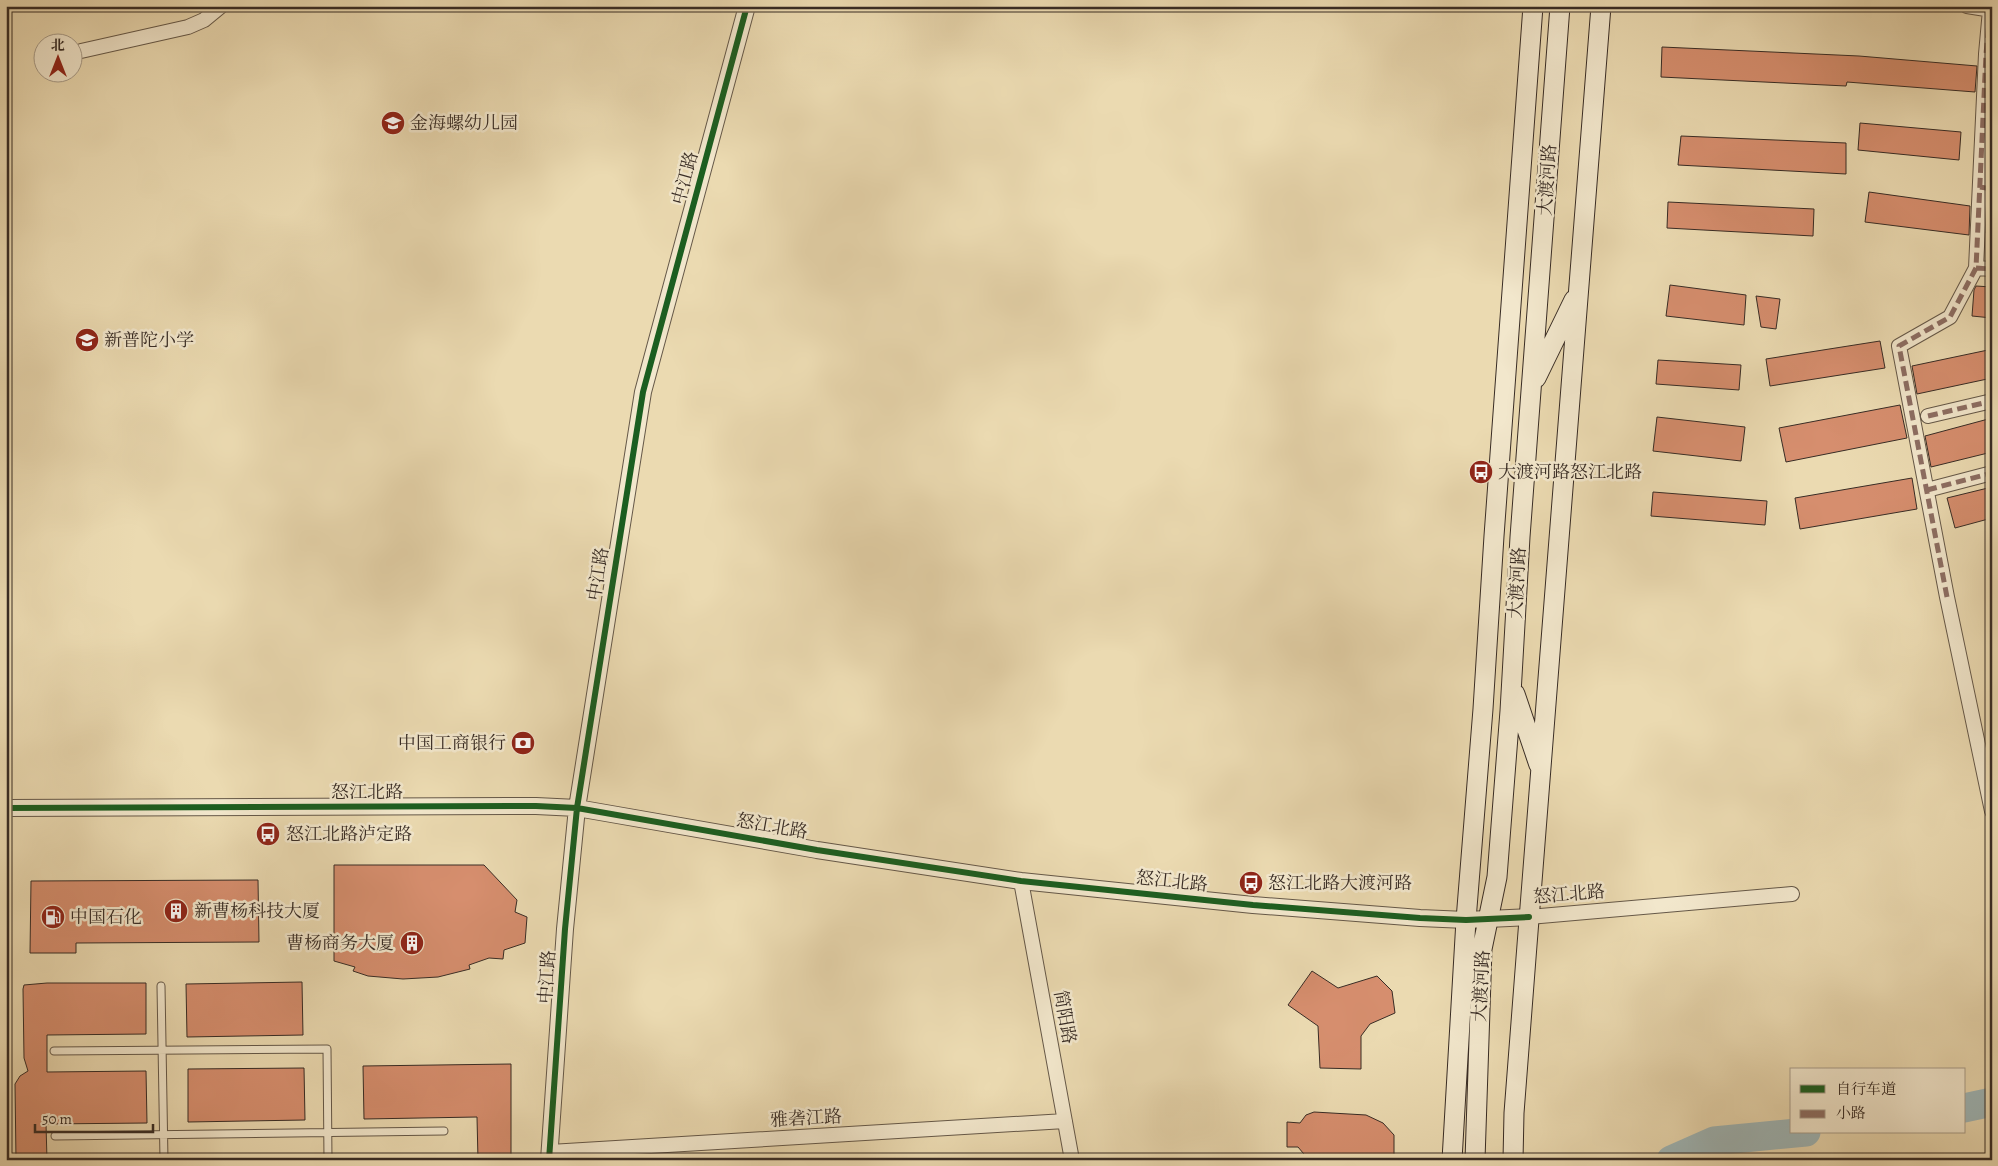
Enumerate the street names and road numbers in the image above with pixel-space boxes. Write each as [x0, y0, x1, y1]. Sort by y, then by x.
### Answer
street label: 大渡河路 [1533, 143, 1561, 217]
street label: 中江路 [666, 149, 704, 207]
street label: 中江路 [582, 545, 614, 603]
street label: 大渡河路 [1503, 546, 1531, 620]
street label: 怒江北路 [331, 780, 403, 804]
street label: 怒江北路 [734, 808, 810, 844]
street label: 怒江北路 [1135, 865, 1209, 897]
street label: 怒江北路 [1532, 879, 1606, 909]
street label: 中江路 [533, 949, 561, 1005]
street label: 大渡河路 [1467, 949, 1495, 1023]
street label: 简阳路 [1048, 988, 1082, 1046]
street label: 雅砻江路 [769, 1104, 843, 1132]

